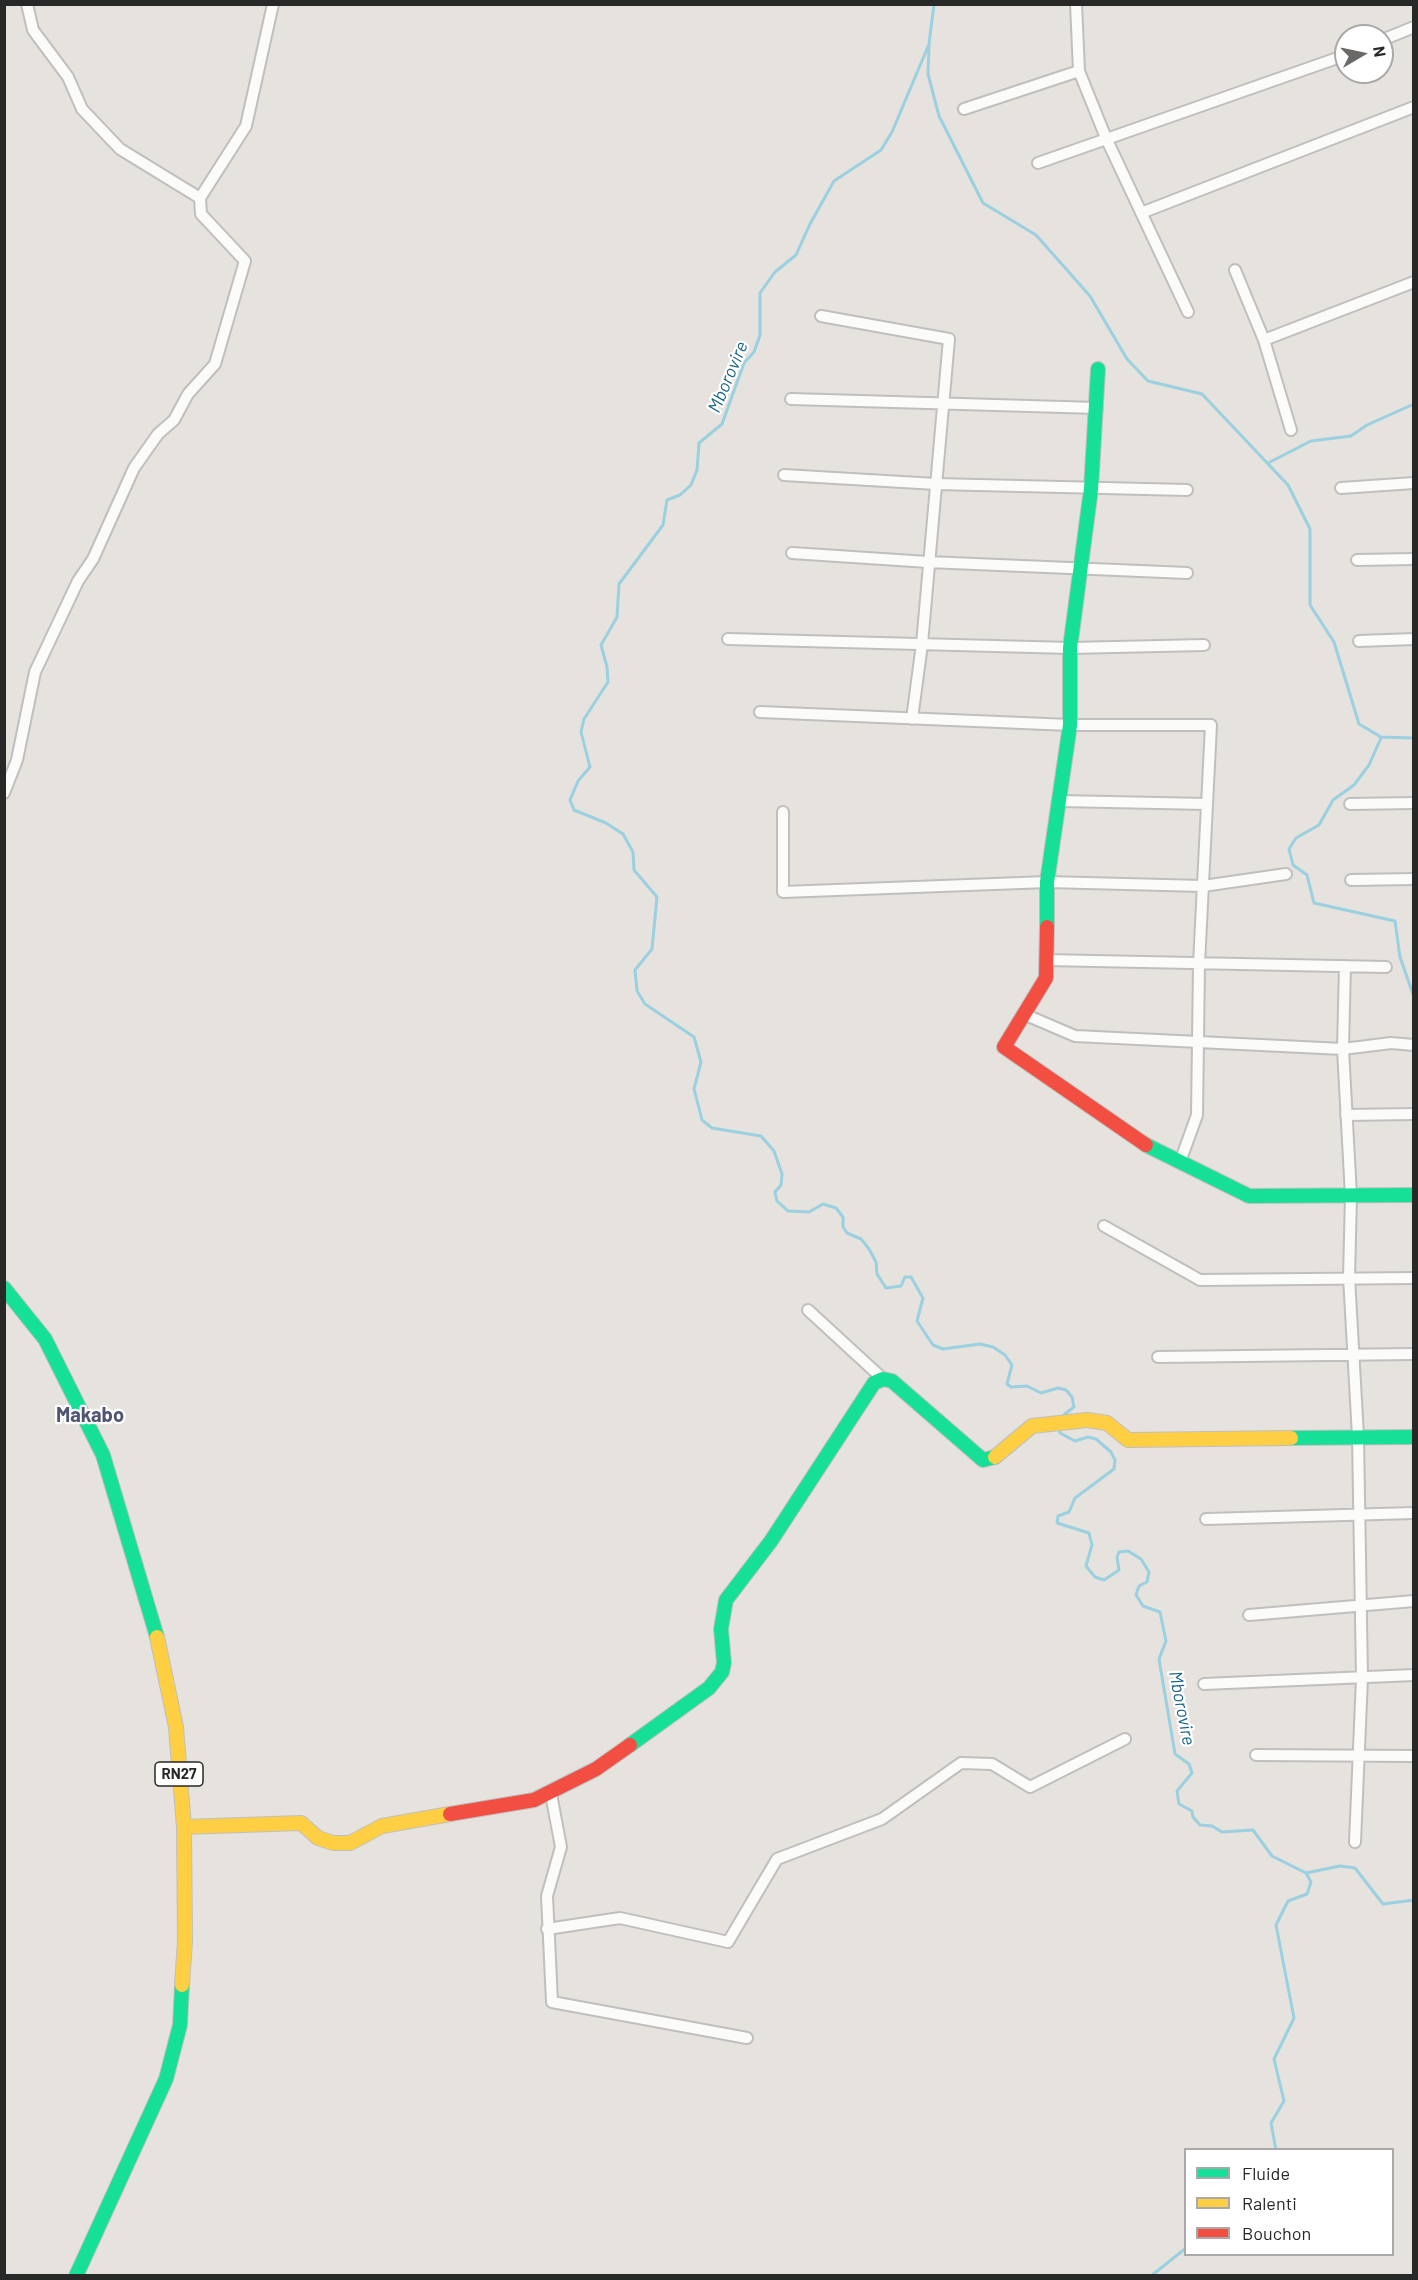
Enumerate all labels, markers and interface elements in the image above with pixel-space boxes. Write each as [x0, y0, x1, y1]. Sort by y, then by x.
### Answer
north arrow [1334, 24, 1394, 84]
text: N [1370, 45, 1391, 58]
water label: Mborovire [703, 338, 753, 416]
district label: Makabo [56, 1403, 124, 1427]
water label: Mborovire [1164, 1669, 1200, 1747]
road number: RN27 [155, 1762, 203, 1786]
legend [1184, 2148, 1394, 2256]
text: Fluide [1242, 2162, 1290, 2184]
text: Ralenti [1242, 2192, 1297, 2214]
text: Bouchon [1242, 2222, 1311, 2244]

